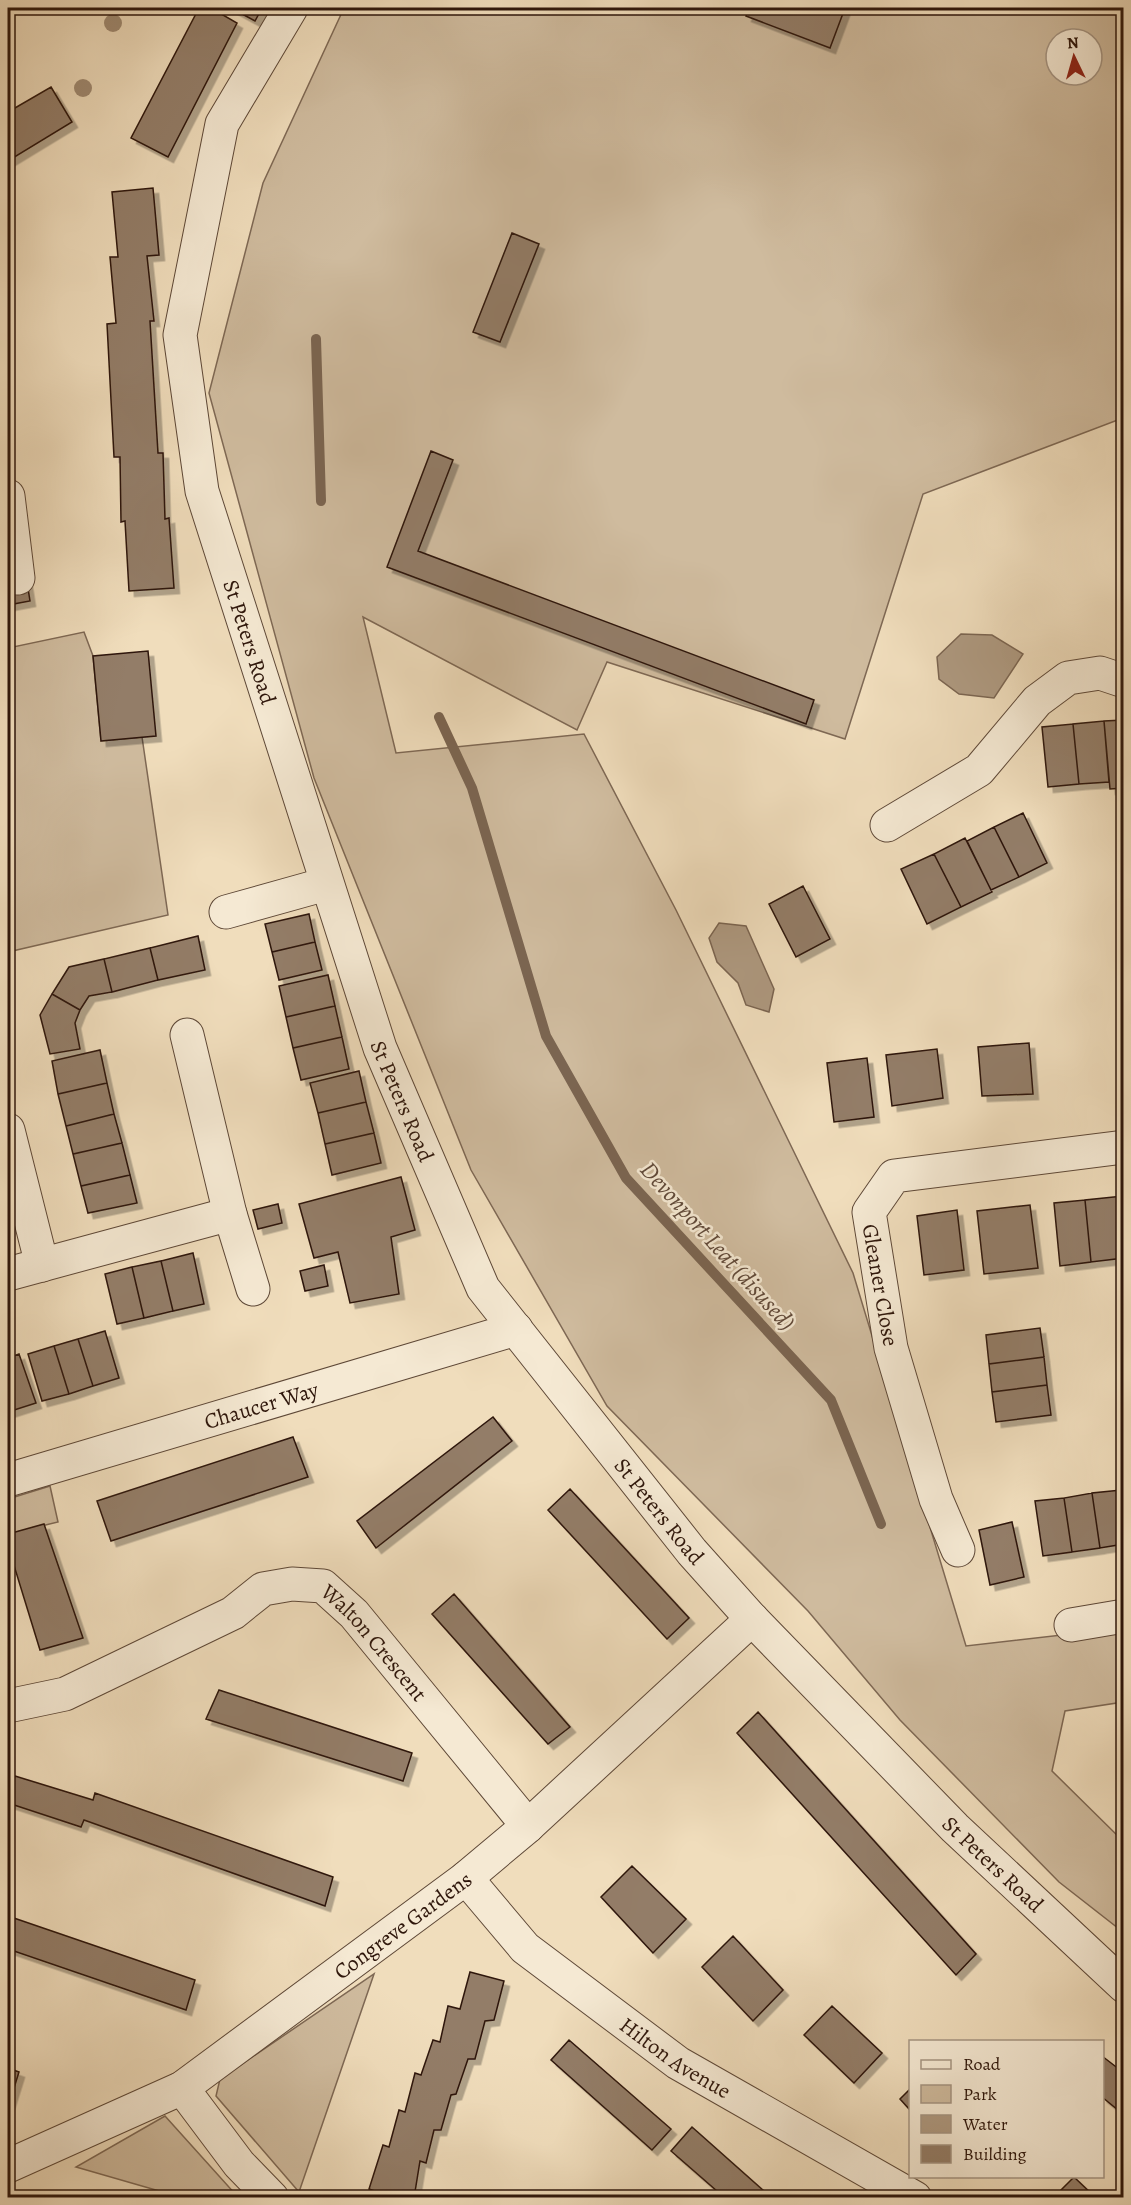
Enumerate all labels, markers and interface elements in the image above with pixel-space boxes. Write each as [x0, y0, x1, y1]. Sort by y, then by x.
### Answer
north arrow [1044, 27, 1104, 87]
text: N [1066, 32, 1080, 55]
street label: St Peters Road [215, 576, 283, 708]
street label: St Peters Road [363, 1037, 441, 1167]
water label: Devonport Leat (disused) [633, 1154, 803, 1338]
street label: Gleaner Close [855, 1222, 906, 1349]
street label: Chaucer Way [201, 1375, 322, 1437]
street label: St Peters Road [607, 1452, 711, 1572]
street label: Walton Crescent [313, 1577, 434, 1708]
street label: St Peters Road [935, 1810, 1050, 1920]
street label: Congreve Gardens [328, 1865, 478, 1987]
street label: Hilton Avenue [613, 2010, 736, 2106]
legend [909, 2040, 1104, 2178]
text: Road [963, 2052, 1001, 2076]
text: Park [963, 2082, 997, 2106]
text: Water [962, 2112, 1008, 2136]
text: Building [963, 2142, 1027, 2166]

